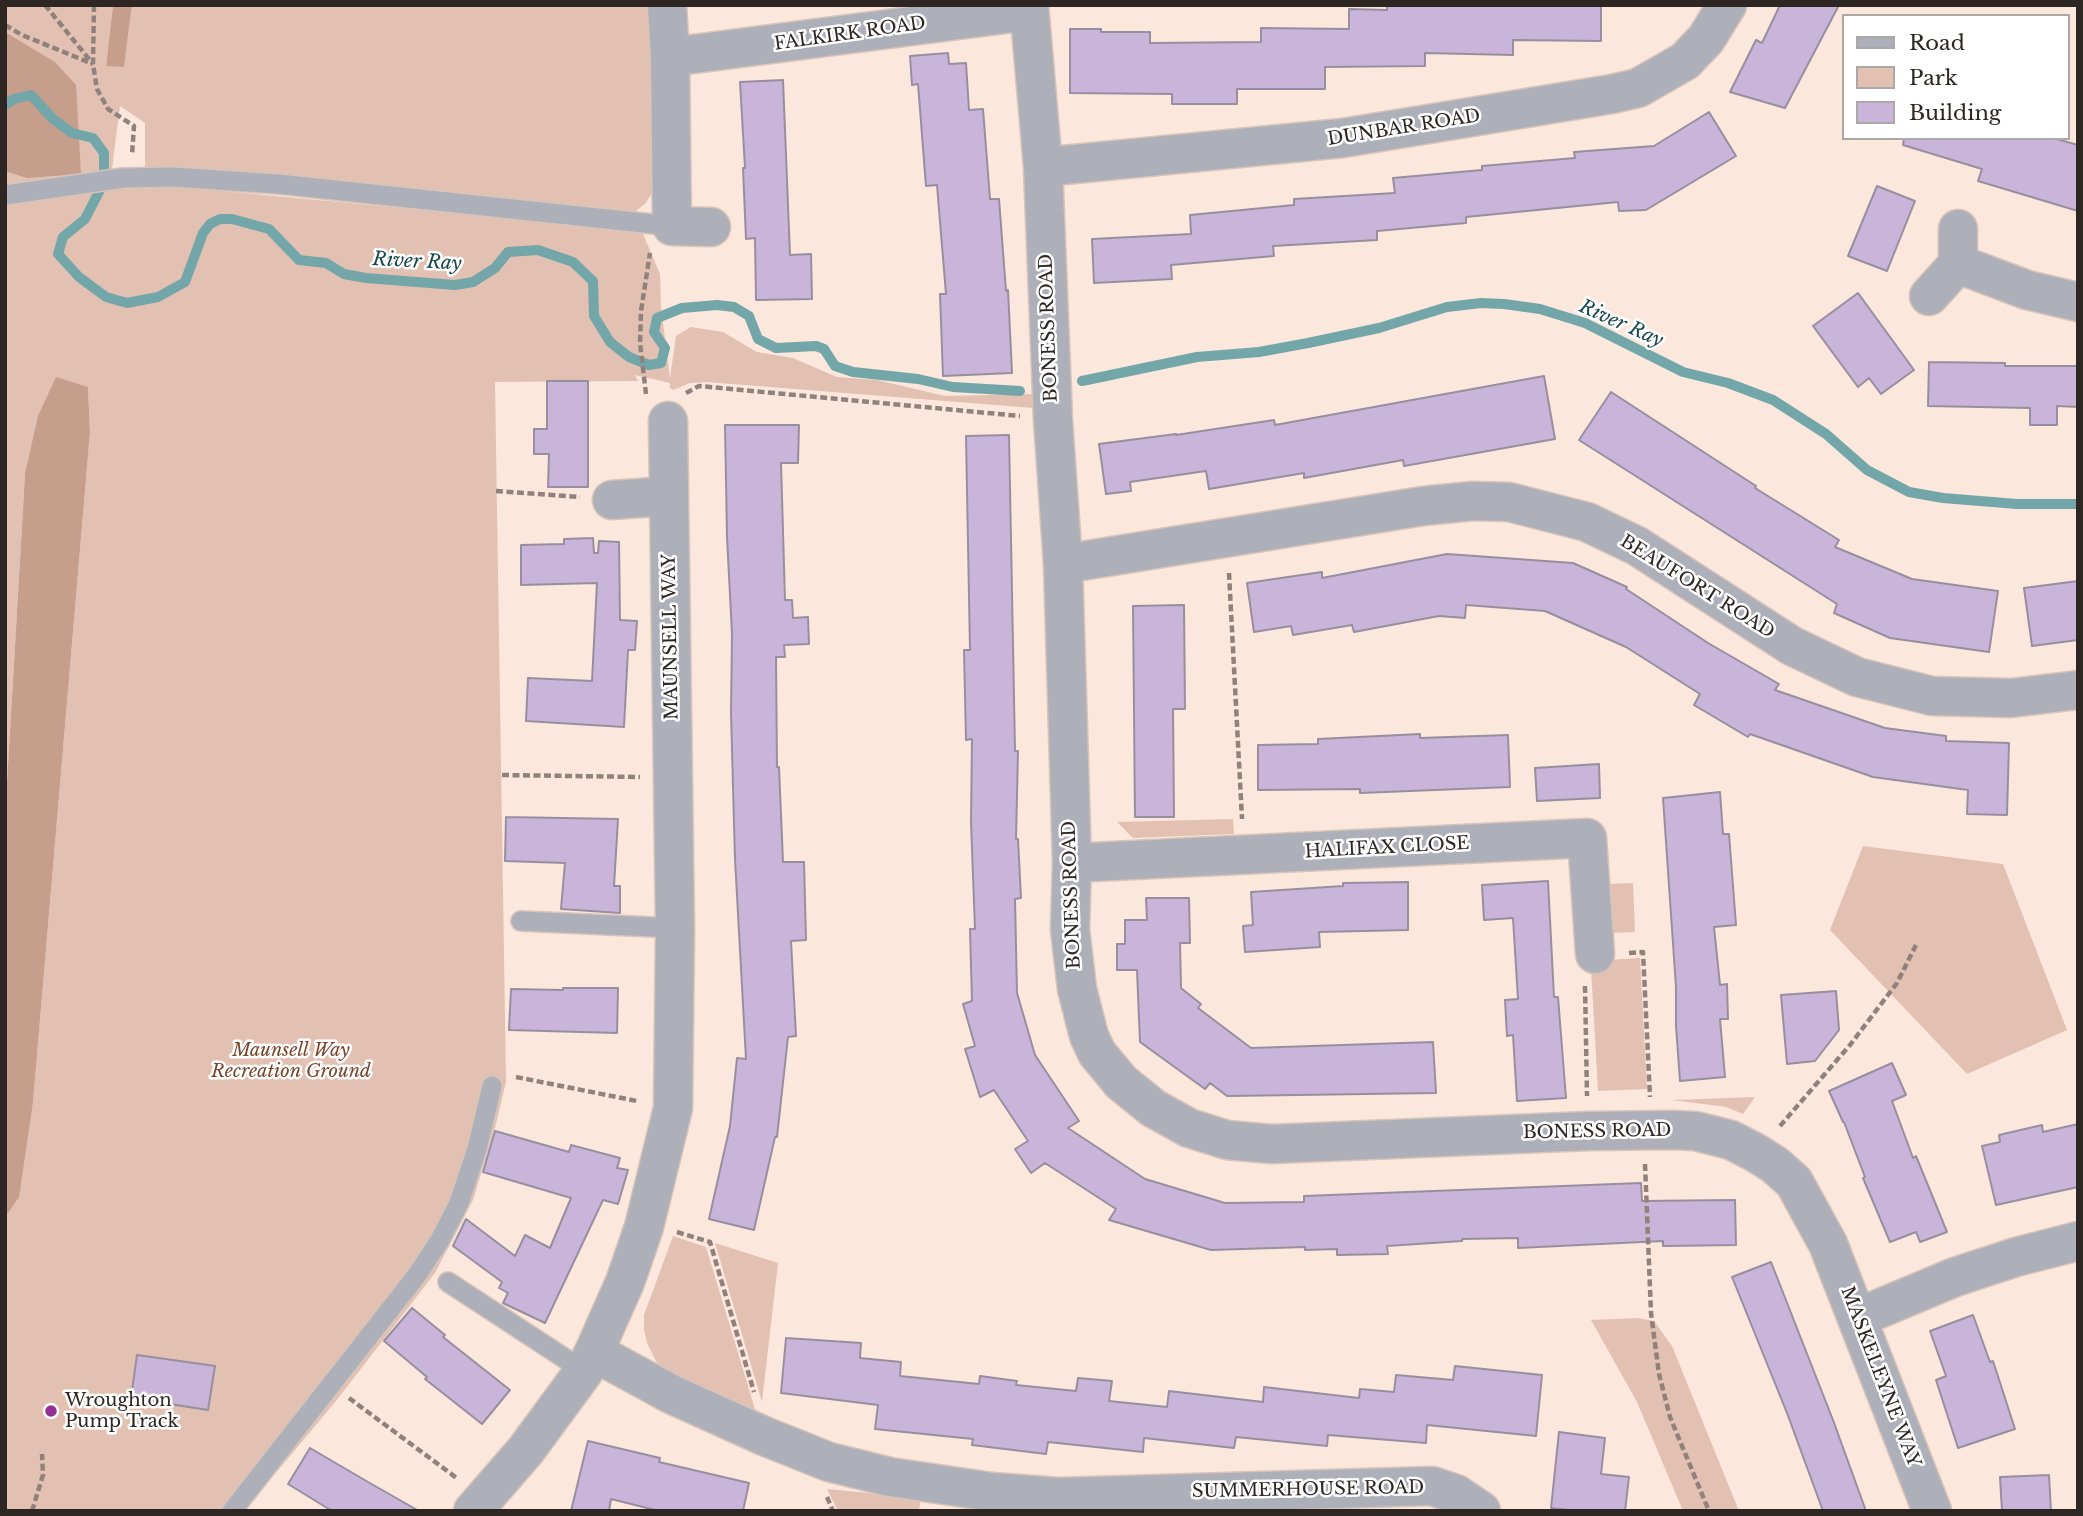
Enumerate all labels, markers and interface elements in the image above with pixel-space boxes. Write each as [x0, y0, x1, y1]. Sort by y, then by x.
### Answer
street label: FALKIRK ROAD [773, 13, 927, 55]
legend [1842, 14, 2069, 140]
text: Road [1909, 30, 1965, 56]
text: Park [1909, 65, 1958, 91]
text: Building [1909, 100, 2001, 126]
street label: DUNBAR ROAD [1326, 105, 1482, 151]
water label: River Ray [372, 248, 462, 276]
street label: BONESS ROAD [1036, 253, 1062, 403]
water label: River Ray [1576, 295, 1666, 353]
street label: BEAUFORT ROAD [1616, 531, 1778, 643]
street label: MAUNSELL WAY [659, 554, 683, 720]
street label: BONESS ROAD [1059, 820, 1085, 970]
street label: HALIFAX CLOSE [1304, 833, 1470, 863]
park label: Maunsell Way Recreation Ground [211, 1040, 371, 1082]
street label: BONESS ROAD [1523, 1120, 1671, 1144]
street label: MASKELEYNE WAY [1836, 1284, 1924, 1470]
place label: Wroughton Pump Track [65, 1390, 179, 1432]
marker: Wroughton Pump Track [43, 1403, 59, 1419]
street label: SUMMERHOUSE ROAD [1192, 1477, 1424, 1503]

